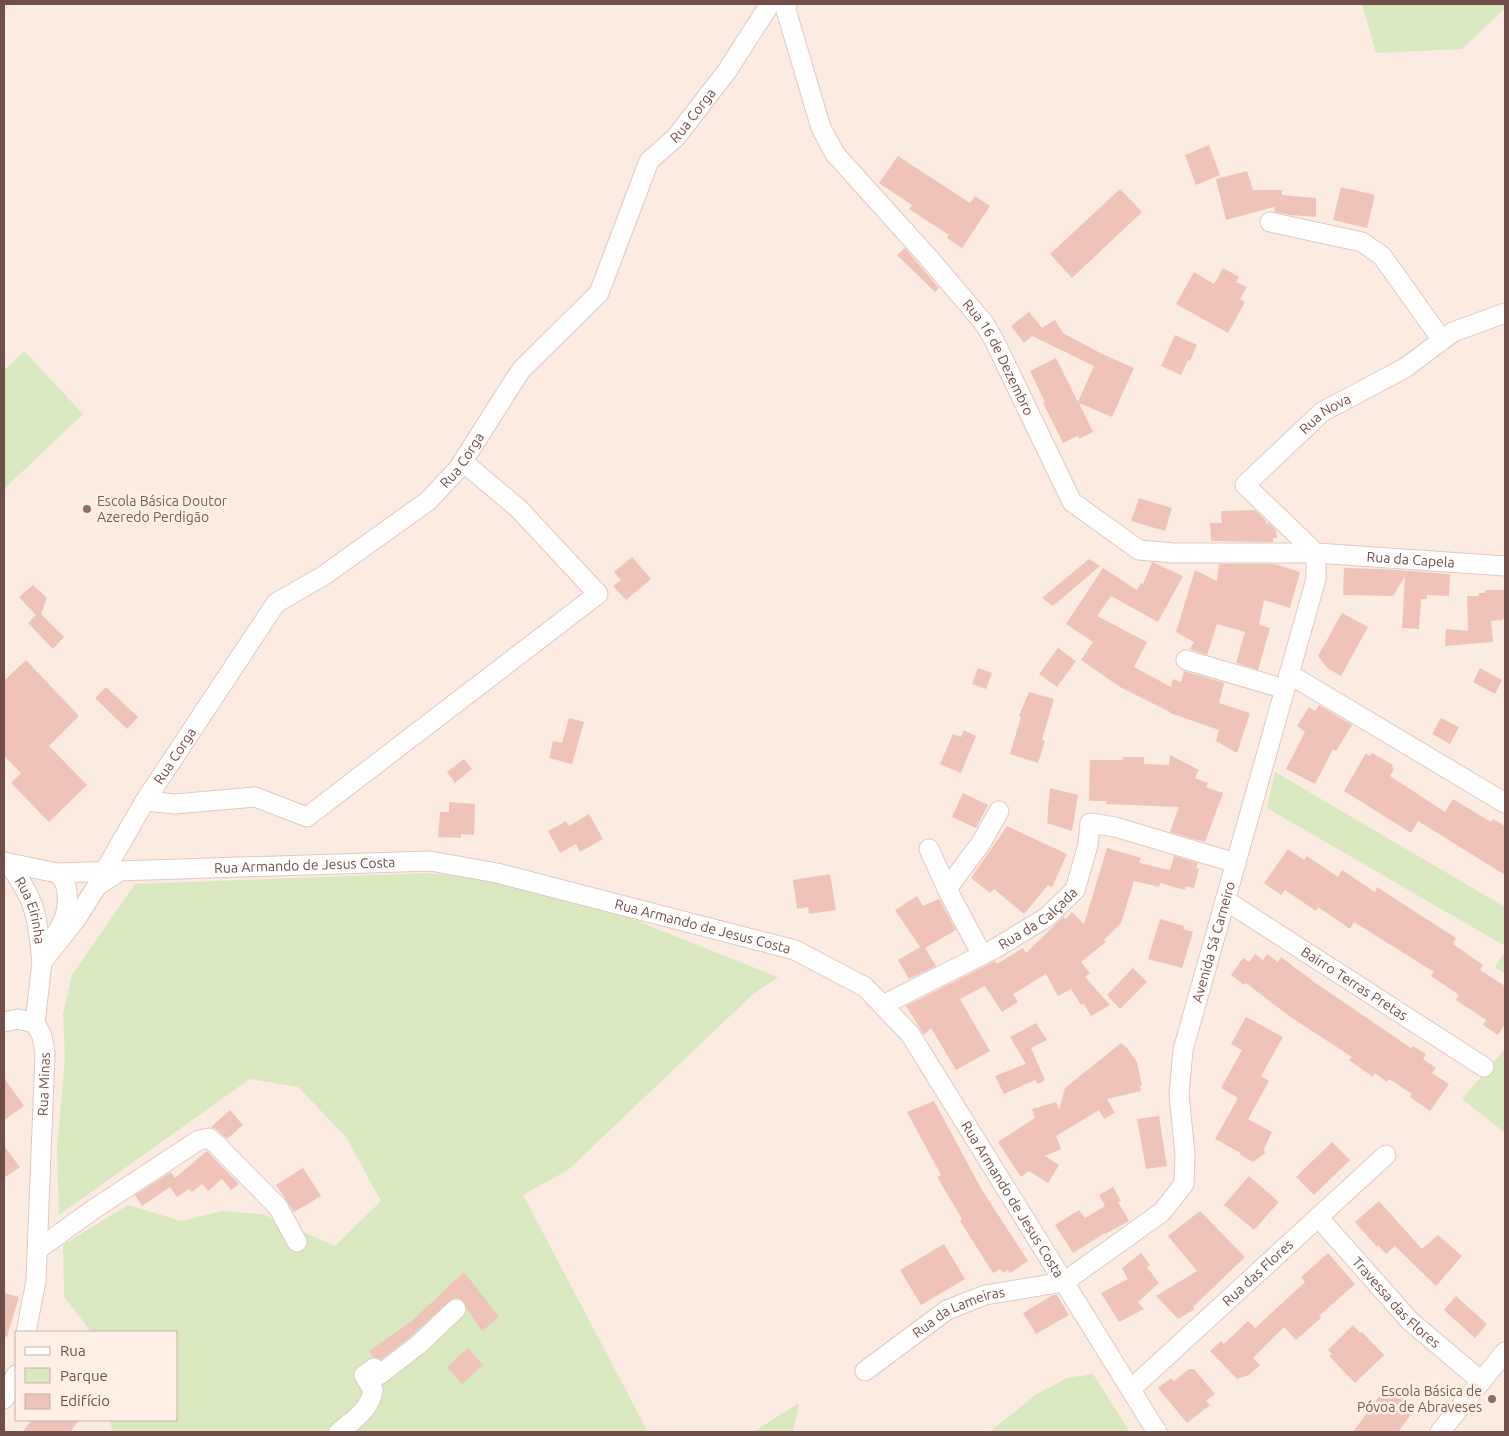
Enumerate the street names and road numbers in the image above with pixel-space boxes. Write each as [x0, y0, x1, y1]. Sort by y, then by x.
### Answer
street label: Rua Corga [667, 85, 719, 146]
street label: Rua 16 de Dezembro [960, 296, 1037, 418]
street label: Rua Nova [1296, 390, 1353, 437]
street label: Rua Corga [437, 429, 487, 491]
street label: Rua da Capela [1366, 548, 1455, 571]
street label: Rua Corga [150, 725, 199, 787]
street label: Rua Armando de Jesus Costa [214, 854, 396, 876]
street label: Rua Eirinha [12, 874, 48, 945]
street label: Avenida Sá Carneiro [1189, 880, 1238, 1004]
street label: Rua da Calçada [995, 884, 1081, 953]
street label: Rua Armando de Jesus Costa [613, 896, 793, 957]
street label: Bairro Terras Pretas [1298, 943, 1411, 1024]
street label: Rua Minas [35, 1052, 53, 1116]
street label: Rua Armando de Jesus Costa [958, 1118, 1067, 1281]
street label: Rua das Flores [1219, 1236, 1296, 1309]
street label: Travessa das Flores [1349, 1254, 1444, 1351]
street label: Rua da Lameiras [909, 1284, 1006, 1341]

